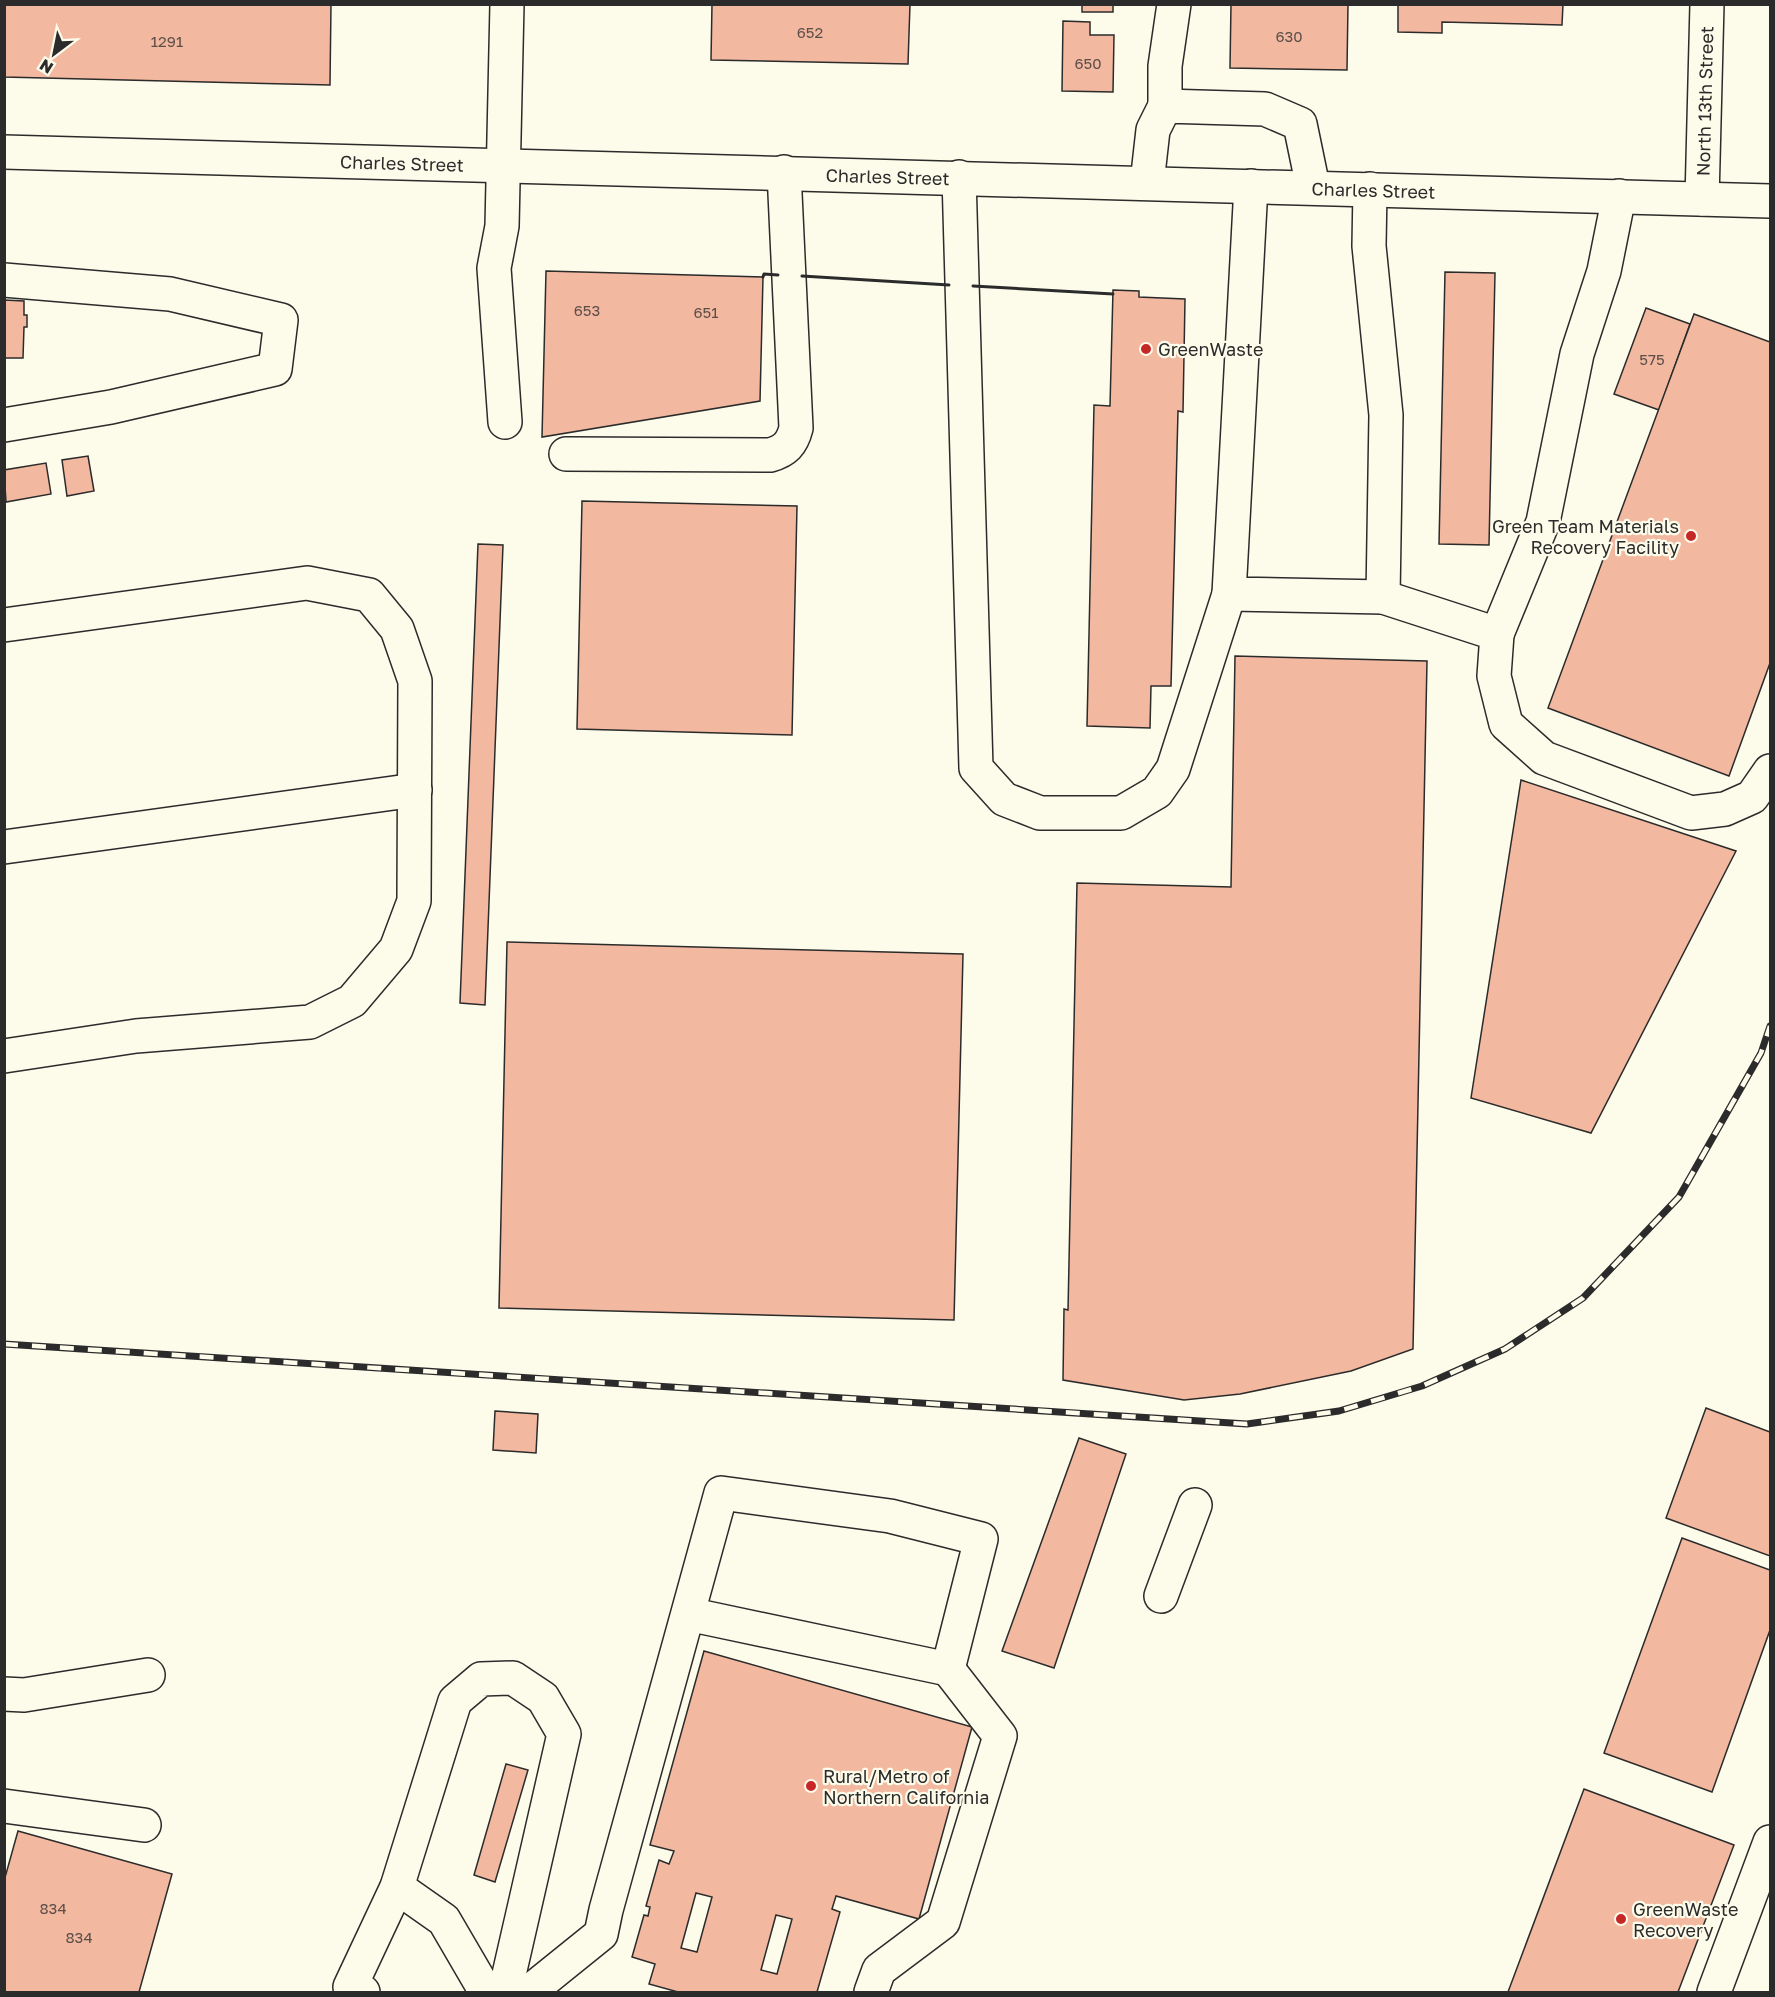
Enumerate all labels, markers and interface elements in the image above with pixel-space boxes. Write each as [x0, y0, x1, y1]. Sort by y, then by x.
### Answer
house number: 652 [797, 23, 823, 41]
north arrow [24, 24, 84, 84]
street label: North 13th Street [1692, 26, 1717, 176]
house number: 630 [1275, 27, 1303, 45]
house number: 1291 [151, 32, 183, 50]
house number: 650 [1074, 54, 1102, 72]
text: N [36, 55, 57, 78]
street label: Charles Street [340, 150, 464, 176]
street label: Charles Street [825, 164, 950, 189]
street label: Charles Street [1311, 177, 1436, 203]
house number: 653 [574, 301, 600, 319]
house number: 651 [693, 303, 719, 321]
place label: GreenWaste [1158, 338, 1263, 360]
marker: GreenWaste [1139, 342, 1153, 356]
house number: 575 [1639, 350, 1665, 368]
place label: Green Team Materials Recovery Facility [1492, 515, 1679, 558]
marker: Green Team Materials Recovery Facility [1684, 529, 1698, 543]
place label: Rural/Metro of Northern California [823, 1765, 989, 1808]
marker: Rural/Metro of Northern California [804, 1779, 818, 1793]
place label: GreenWaste Recovery [1633, 1898, 1738, 1941]
house number: 834 [39, 1899, 67, 1917]
marker: GreenWaste Recovery [1614, 1912, 1628, 1926]
house number: 834 [65, 1928, 93, 1946]

